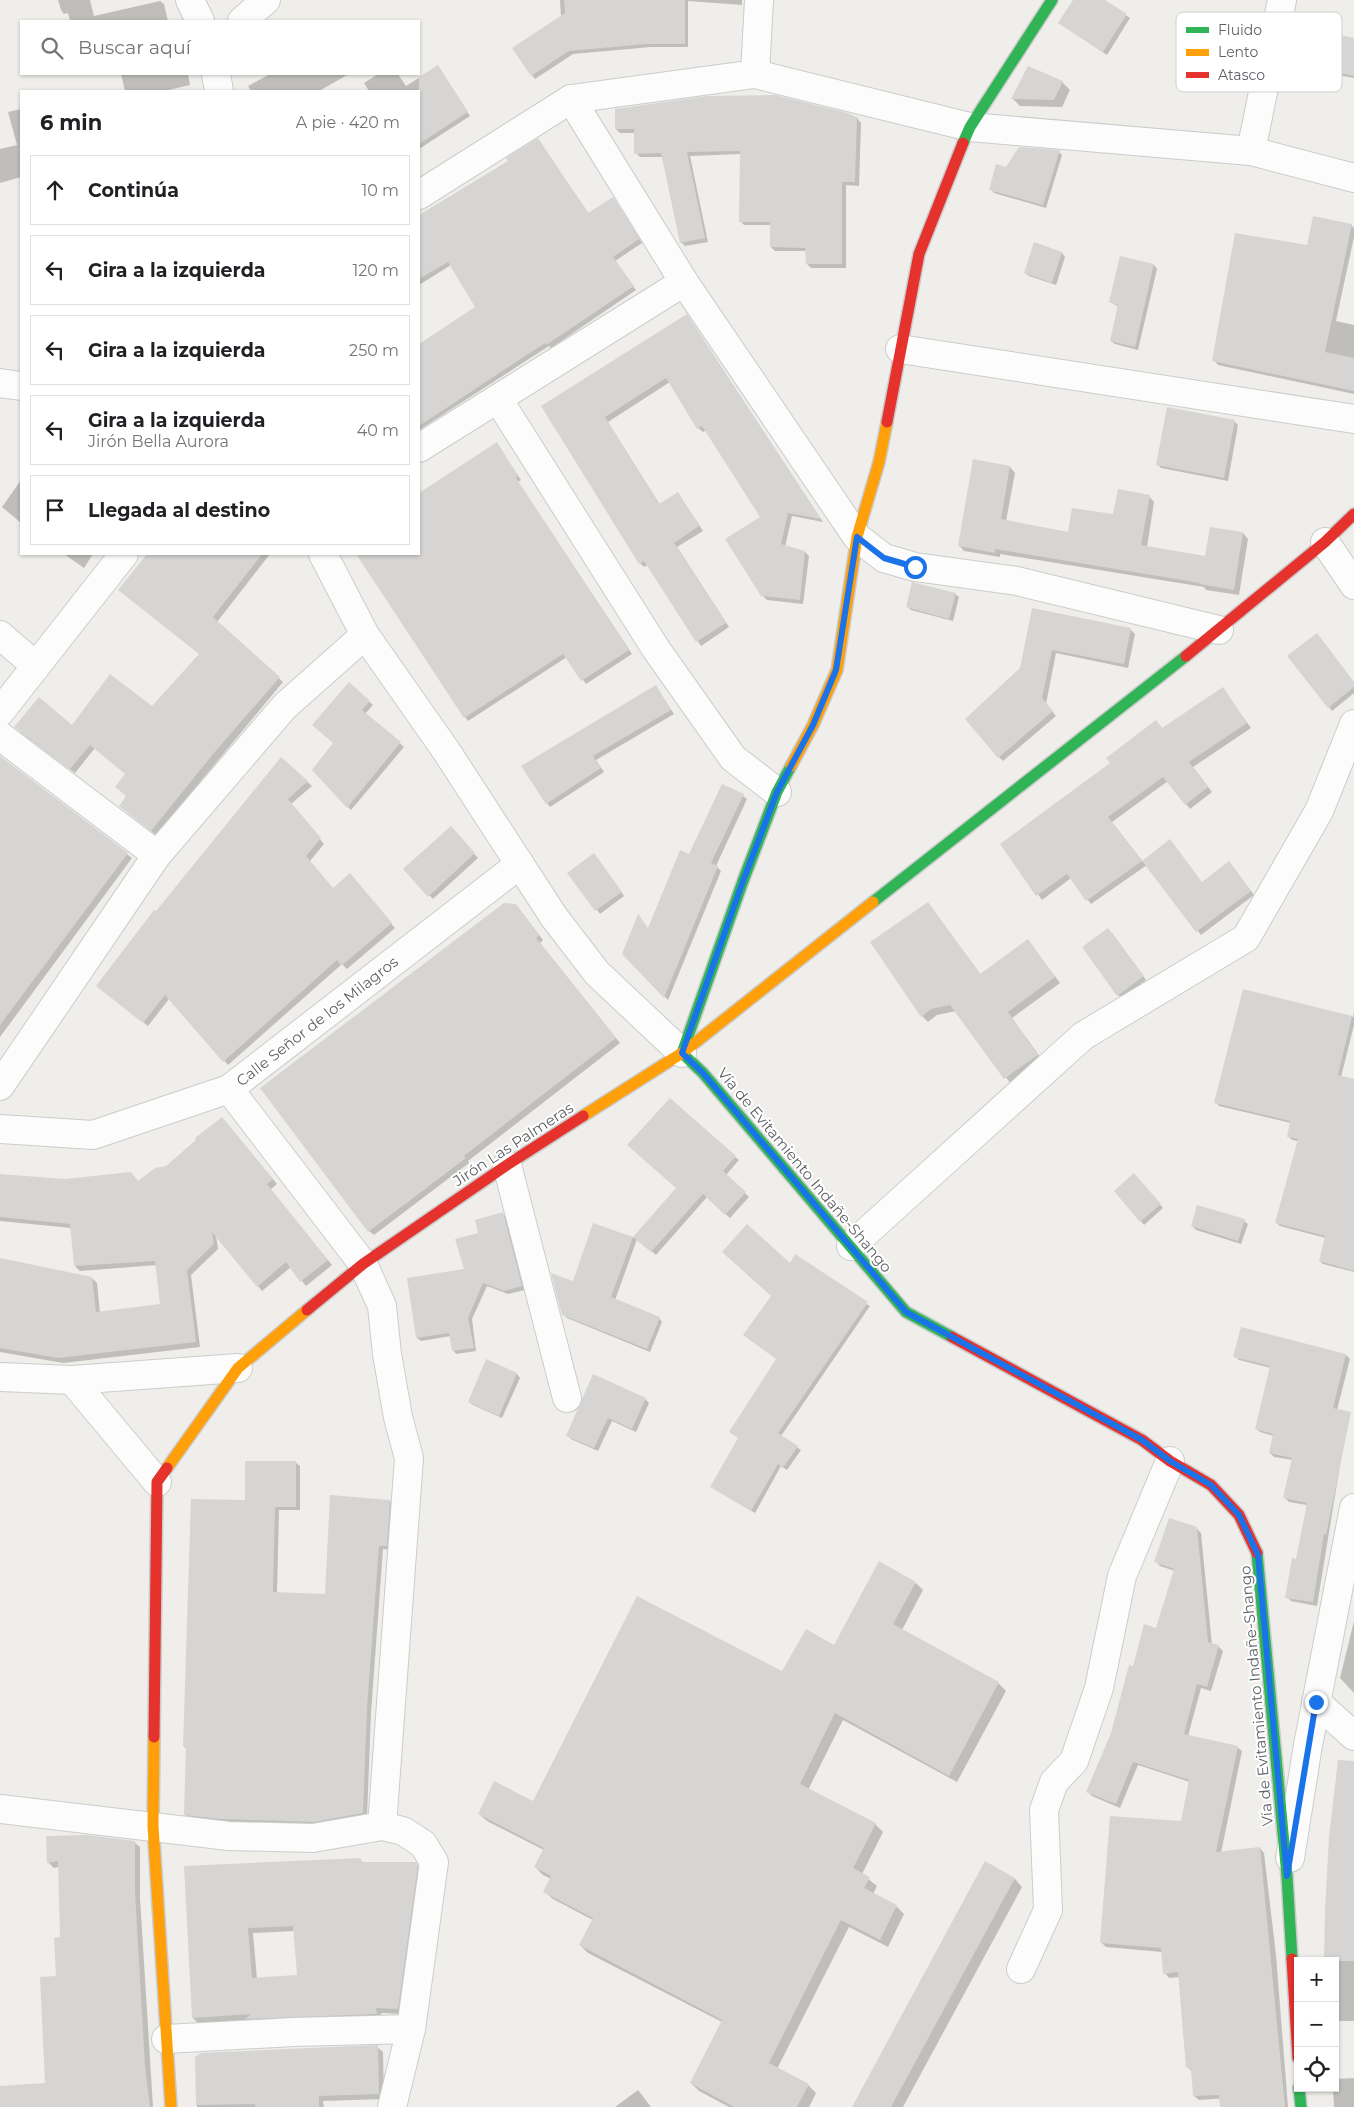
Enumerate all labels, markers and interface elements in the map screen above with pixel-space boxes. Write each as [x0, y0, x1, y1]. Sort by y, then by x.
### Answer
legend [1176, 12, 1342, 92]
search box [20, 20, 420, 75]
text: Fluido [1218, 21, 1262, 39]
icon: search [38, 34, 66, 62]
text: Buscar aquí [78, 36, 191, 59]
text: Lento [1218, 43, 1258, 61]
text: Atasco [1218, 66, 1265, 84]
text: 6 min [40, 110, 102, 135]
text: A pie · 420 m [296, 113, 400, 132]
icon: ahead [41, 176, 69, 204]
text: Continúa [88, 179, 179, 202]
text: 10 m [361, 181, 399, 200]
icon: left [41, 256, 69, 284]
text: Gira a la izquierda [88, 259, 266, 282]
text: 120 m [352, 261, 399, 280]
icon: left [41, 336, 69, 364]
text: Gira a la izquierda [88, 339, 266, 362]
text: 250 m [349, 341, 399, 360]
text: Gira a la izquierda [88, 409, 266, 432]
icon: left [41, 416, 69, 444]
text: 40 m [357, 421, 399, 440]
text: Jirón Bella Aurora [88, 432, 229, 451]
icon: arrive [41, 496, 69, 524]
text: Llegada al destino [88, 499, 270, 522]
route start [904, 556, 927, 579]
street label: Calle Señor de los Milagros [232, 952, 402, 1090]
street label: Vía de Evitamiento Indañe-Shango [714, 1064, 896, 1276]
street label: Jirón Las Palmeras [448, 1098, 577, 1191]
street label: Vía de Evitamiento Indañe-Shango [1235, 1565, 1277, 1827]
route end [1305, 1691, 1328, 1714]
map controls [1294, 1957, 1339, 2092]
button: + [1294, 1957, 1339, 2002]
button: − [1294, 2002, 1339, 2047]
button: locate [1294, 2047, 1339, 2092]

